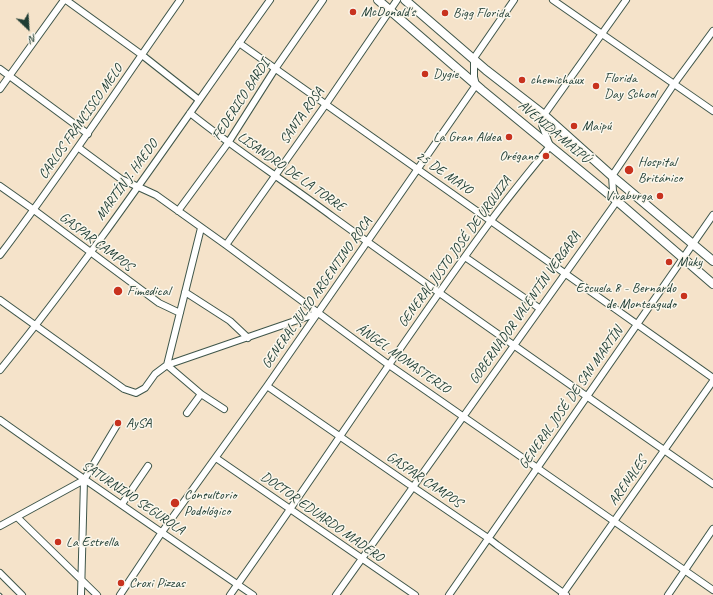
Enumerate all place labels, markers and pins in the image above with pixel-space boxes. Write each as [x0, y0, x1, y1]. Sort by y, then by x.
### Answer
place label: McDonald's [361, 4, 415, 20]
place label: Bigg Florida [453, 5, 509, 21]
marker: McDonald's [348, 7, 358, 17]
marker: Bigg Florida [440, 8, 450, 18]
place label: Dygie [433, 66, 458, 82]
marker: Dygie [420, 69, 430, 79]
place label: Florida Day School [604, 70, 656, 102]
place label: chemichaux [530, 72, 583, 88]
marker: chemichaux [517, 75, 527, 85]
marker: Florida Day School [591, 81, 601, 91]
place label: Maipú [582, 118, 611, 134]
marker: Maipú [569, 121, 579, 131]
place label: La Gran Aldea [433, 129, 501, 145]
marker: La Gran Aldea [504, 132, 514, 142]
place label: Orégano [499, 148, 538, 164]
marker: Orégano [541, 151, 551, 161]
place label: Hospital Británico [638, 154, 683, 186]
marker: Hospital Británico [623, 164, 635, 176]
place label: Vivaburga [605, 188, 652, 204]
marker: Vivaburga [655, 191, 665, 201]
place label: Muky [677, 254, 702, 270]
marker: Muky [664, 257, 674, 267]
place label: Escuela 8 - Bernardo de Monteagudo [576, 280, 676, 312]
place label: Fimedical [127, 283, 170, 299]
marker: Fimedical [112, 285, 124, 297]
marker: Escuela 8 - Bernardo de Monteagudo [679, 291, 689, 301]
place label: AySA [126, 415, 151, 431]
marker: AySA [113, 418, 123, 428]
place label: Consultorio Podológico [184, 487, 236, 520]
marker: Consultorio Podológico [169, 497, 181, 509]
place label: La Estrella [66, 534, 118, 550]
marker: La Estrella [53, 537, 63, 547]
place label: Croxi Pizzas [129, 575, 185, 591]
marker: Croxi Pizzas [116, 578, 126, 588]

